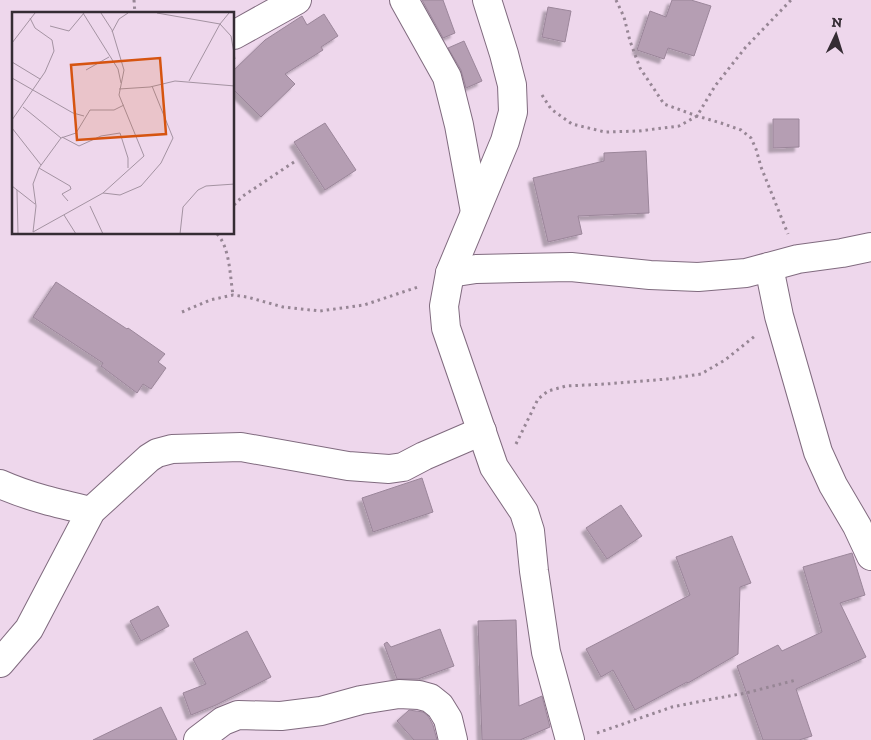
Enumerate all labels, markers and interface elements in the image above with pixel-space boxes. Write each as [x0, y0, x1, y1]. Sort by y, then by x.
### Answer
north arrow [811, 10, 861, 60]
inset map [12, 12, 235, 235]
text: N [831, 14, 843, 31]

